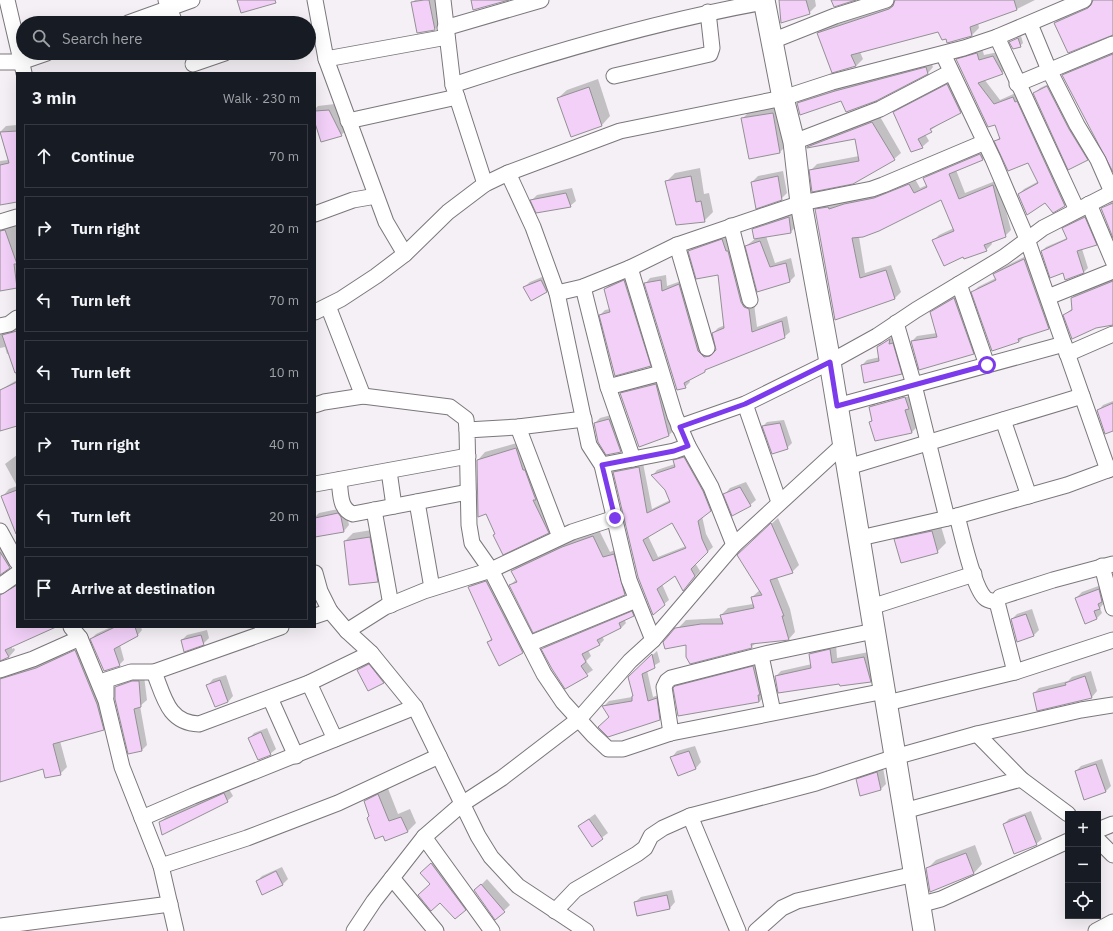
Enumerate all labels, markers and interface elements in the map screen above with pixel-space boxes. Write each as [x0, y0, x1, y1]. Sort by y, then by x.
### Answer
search box [16, 16, 316, 60]
icon: search [30, 27, 52, 49]
text: Search here [62, 29, 142, 48]
text: 3 min [32, 87, 76, 109]
text: Walk · 230 m [223, 90, 300, 107]
icon: ahead [33, 145, 55, 167]
text: Continue [71, 147, 135, 166]
text: 70 m [269, 148, 299, 165]
icon: right [33, 217, 55, 239]
text: Turn right [71, 219, 140, 238]
text: 20 m [269, 220, 299, 237]
icon: left [33, 289, 55, 311]
text: Turn left [71, 291, 131, 310]
text: 70 m [269, 292, 299, 309]
route start [978, 356, 996, 374]
icon: left [33, 361, 55, 383]
text: Turn left [71, 363, 131, 382]
text: 10 m [269, 364, 299, 381]
icon: right [33, 433, 55, 455]
text: Turn right [71, 435, 140, 454]
text: 40 m [269, 436, 299, 453]
icon: left [33, 505, 55, 527]
text: Turn left [71, 507, 131, 526]
text: 20 m [269, 508, 299, 525]
route end [606, 509, 624, 527]
icon: arrive [33, 577, 55, 599]
text: Arrive at destination [71, 579, 215, 598]
map controls [1065, 811, 1101, 919]
button: + [1065, 811, 1101, 847]
button: − [1065, 847, 1101, 883]
button: locate [1065, 883, 1101, 919]

